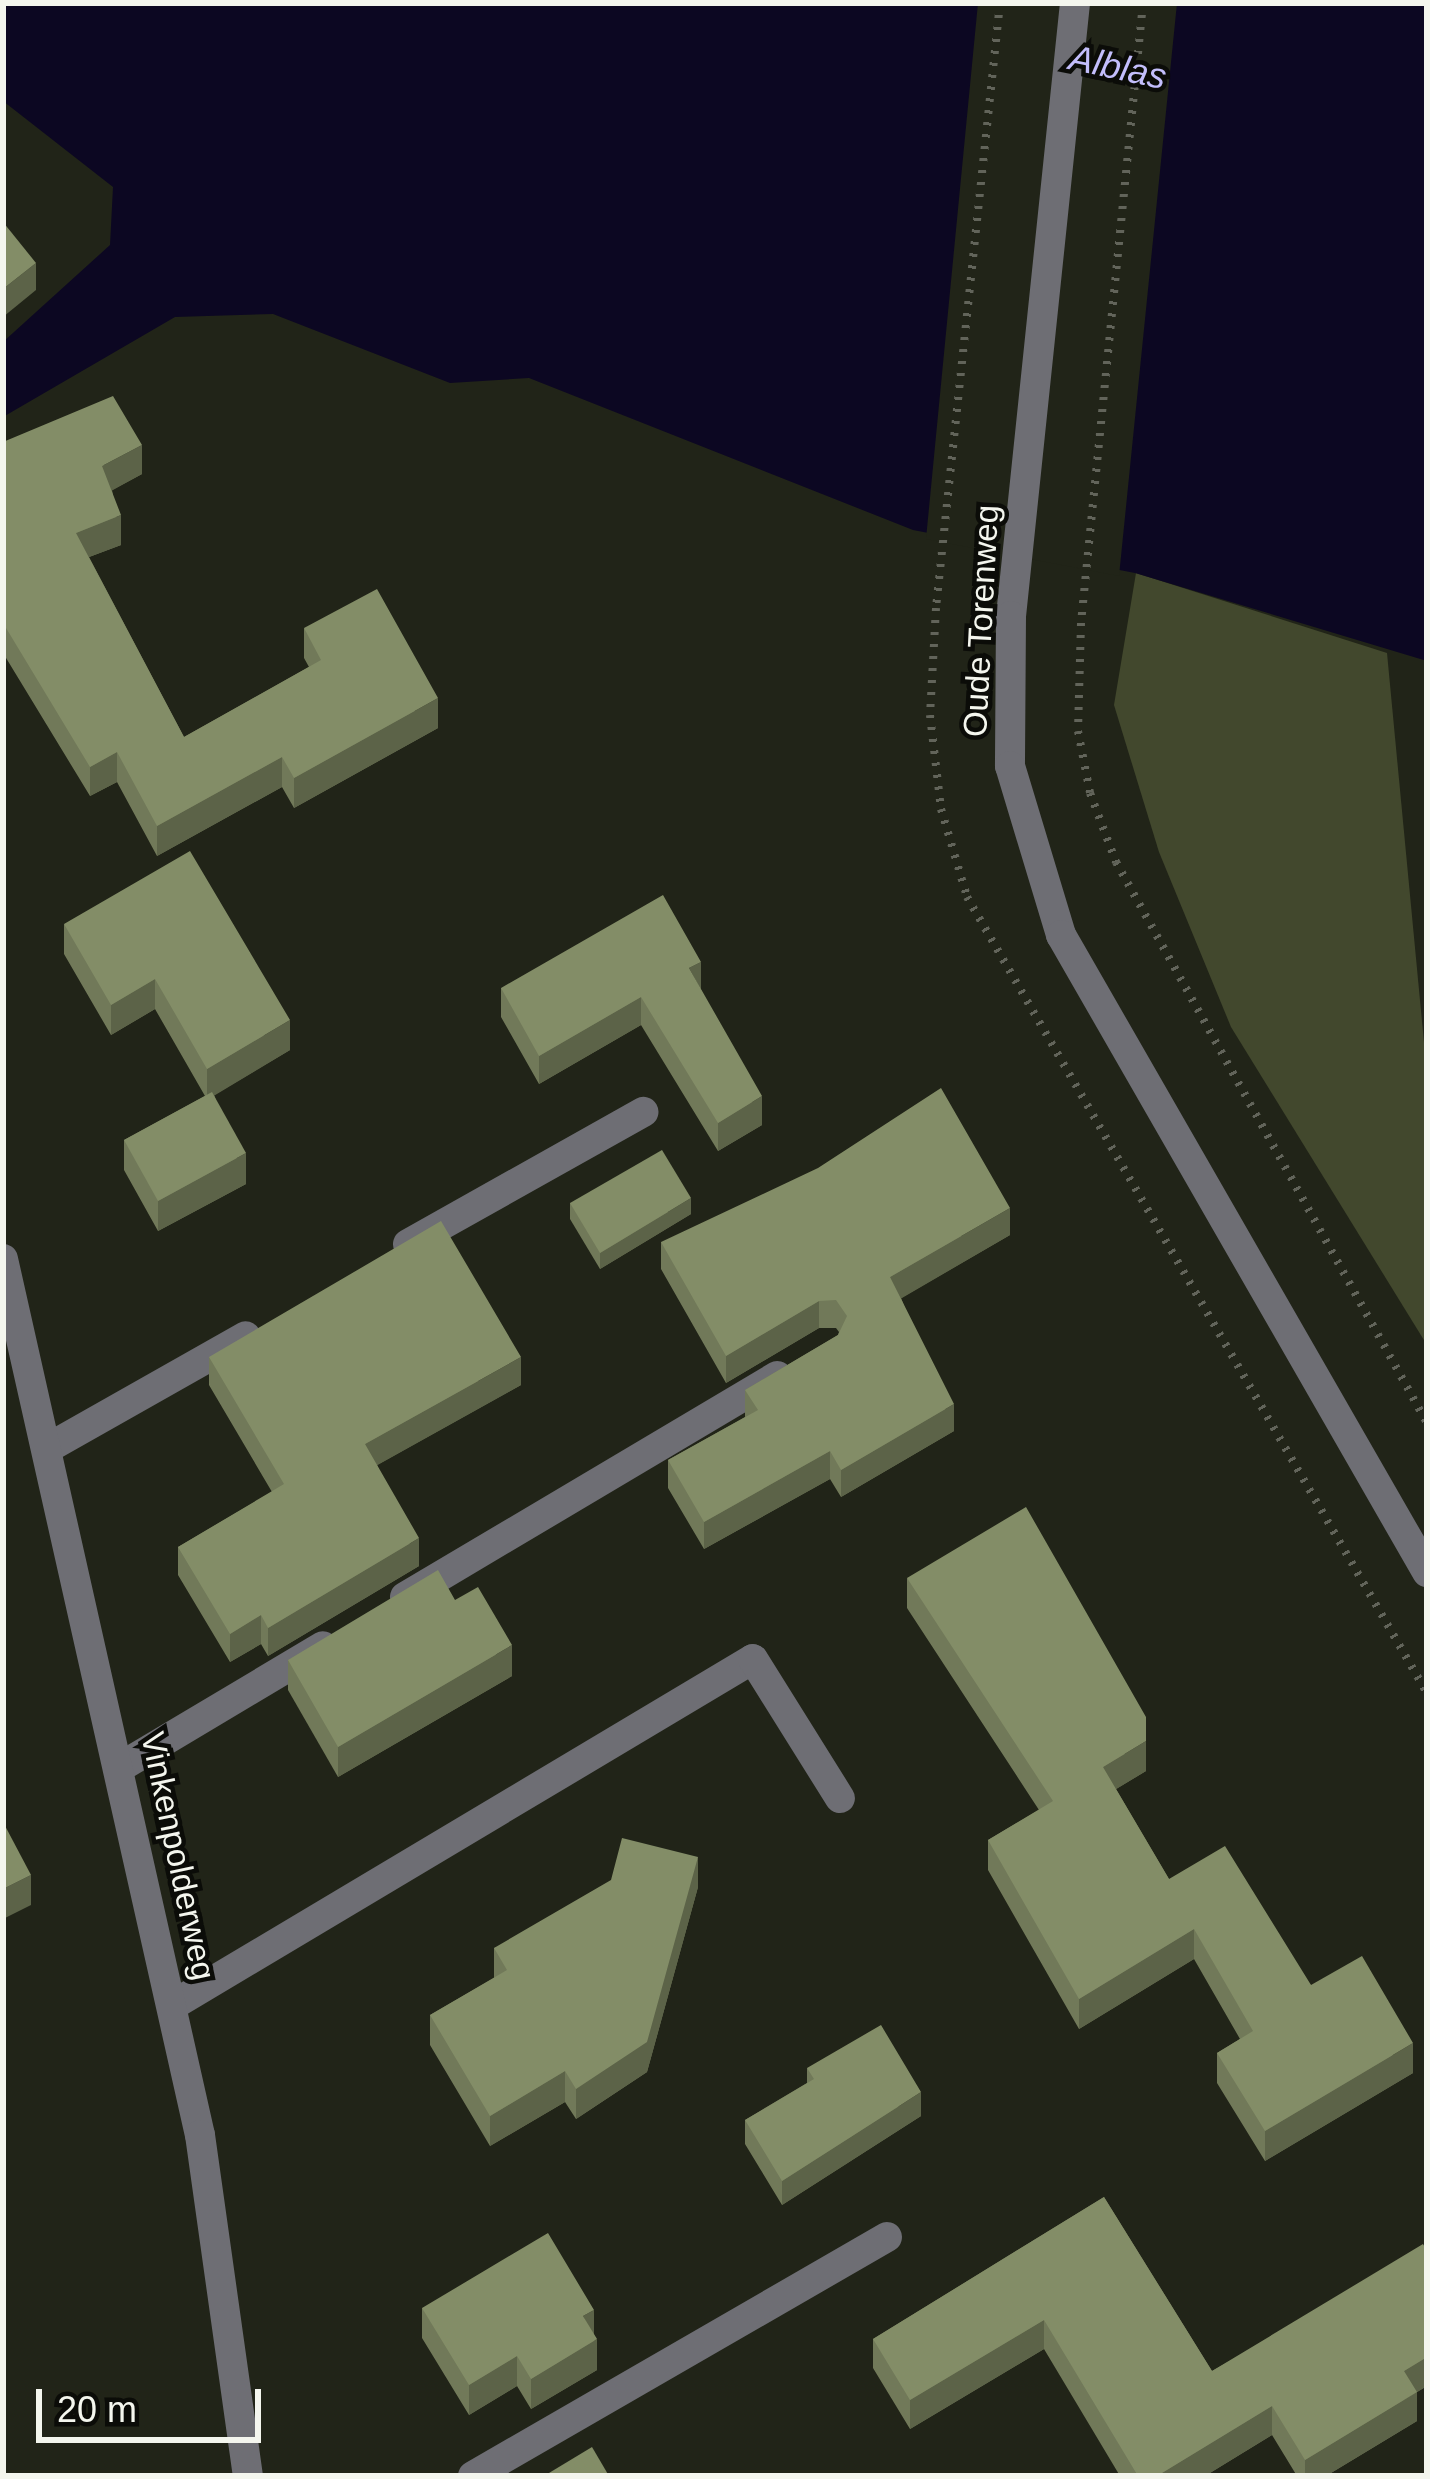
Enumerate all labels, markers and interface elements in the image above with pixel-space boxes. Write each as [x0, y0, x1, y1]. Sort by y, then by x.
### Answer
water label: Alblas [1066, 36, 1170, 98]
street label: Oude Torenweg [955, 504, 1007, 738]
street label: Vinkenpolderweg [132, 1728, 224, 1984]
scale bar [42, 2365, 267, 2439]
text: 20 m [57, 2389, 137, 2430]

